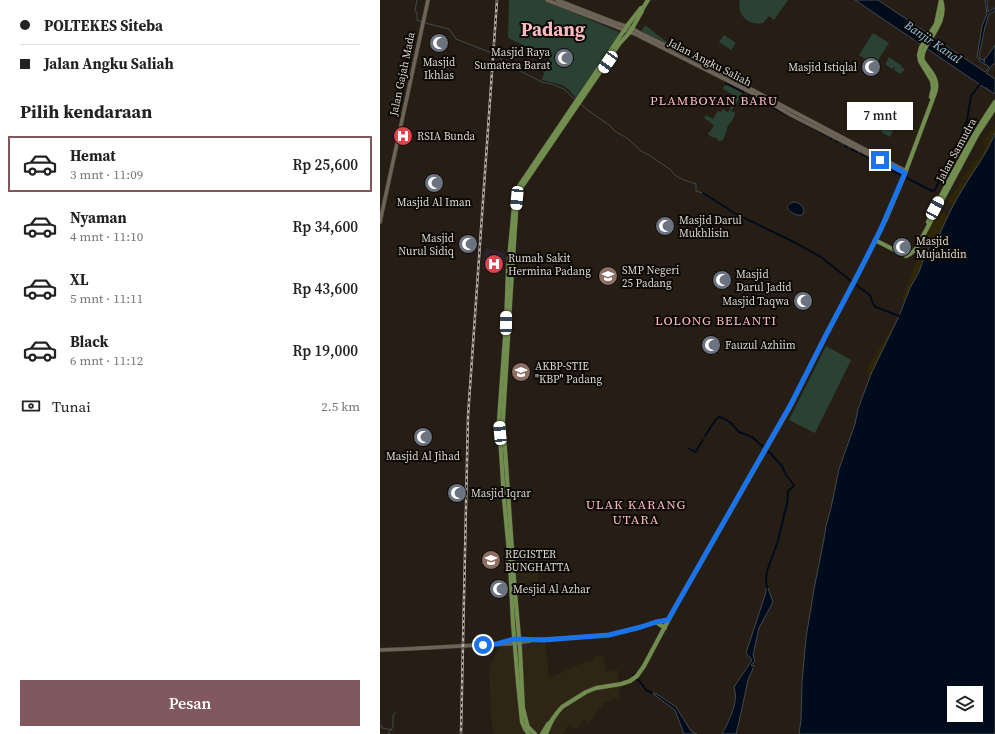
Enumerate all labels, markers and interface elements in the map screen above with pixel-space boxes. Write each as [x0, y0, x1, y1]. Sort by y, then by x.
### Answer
text: POLTEKES Siteba [44, 15, 163, 36]
district label: Padang [521, 16, 586, 42]
water label: Banjir Kanal [901, 17, 965, 67]
street label: Jalan Gajah Mada [386, 30, 419, 118]
mosque icon: Masjid Ikhlas [428, 32, 450, 54]
street label: Jalan Angku Saliah [665, 34, 754, 90]
place label: Masjid Raya Sumatera Barat [475, 45, 550, 73]
mosque icon: Masjid Raya Sumatera Barat [553, 47, 575, 69]
car [596, 49, 620, 75]
text: Jalan Angku Saliah [44, 53, 174, 74]
place label: Masjid Ikhlas [423, 55, 456, 83]
mosque icon: Masjid Istiqlal [860, 56, 882, 78]
place label: Masjid Istiqlal [788, 60, 857, 75]
district label: PLAMBOYAN BARU [650, 92, 778, 109]
text: Pilih kendaraan [20, 99, 152, 124]
callout: 7 mnt [847, 102, 913, 130]
text: 7 mnt [863, 107, 897, 124]
street label: Jalan Samudra [932, 115, 980, 186]
hospital icon: RSIA Bunda [392, 125, 414, 147]
place label: RSIA Bunda [417, 129, 476, 144]
text: Hemat [70, 145, 116, 166]
icon: car [22, 146, 58, 182]
route end [871, 151, 889, 169]
text: Rp 25,600 [292, 154, 358, 175]
text: 3 mnt · 11:09 [70, 166, 143, 183]
mosque icon: Masjid Al Iman [423, 172, 445, 194]
car [510, 186, 524, 210]
place label: Masjid Al Iman [397, 195, 472, 210]
car [924, 195, 946, 221]
text: Nyaman [70, 207, 127, 228]
icon: car [22, 208, 58, 244]
place label: Masjid Darul Mukhlisin [679, 213, 742, 241]
mosque icon: Masjid Darul Mukhlisin [654, 215, 676, 237]
text: Rp 34,600 [292, 216, 358, 237]
text: 4 mnt · 11:10 [70, 228, 143, 245]
place label: Masjid Nurul Sidiq [398, 231, 455, 259]
mosque icon: Masjid Nurul Sidiq [457, 233, 479, 255]
place label: Masjid Mujahidin [916, 234, 967, 262]
mosque icon: Masjid Mujahidin [891, 236, 913, 258]
place label: Rumah Sakit Hermina Padang [508, 251, 591, 279]
hospital icon: Rumah Sakit Hermina Padang [483, 253, 505, 275]
place label: SMP Negeri 25 Padang [622, 263, 679, 291]
school or university icon: SMP Negeri 25 Padang [597, 265, 619, 287]
place label: Masjid Darul Jadid [736, 267, 792, 295]
text: XL [70, 269, 89, 290]
mosque icon: Masjid Darul Jadid [711, 269, 733, 291]
icon: car [22, 270, 58, 306]
text: Rp 43,600 [292, 278, 358, 299]
text: 5 mnt · 11:11 [70, 290, 143, 307]
mosque icon: Masjid Taqwa [792, 290, 814, 312]
place label: Masjid Taqwa [722, 294, 789, 309]
car [500, 311, 512, 335]
district label: LOLONG BELANTI [655, 312, 777, 329]
text: Black [70, 331, 109, 352]
icon: car [22, 332, 58, 368]
mosque icon: Fauzul Azhiim [700, 334, 722, 356]
place label: Fauzul Azhiim [725, 338, 796, 353]
text: Rp 19,000 [292, 340, 358, 361]
text: 6 mnt · 11:12 [70, 352, 143, 369]
place label: AKBP-STIE "KBP" Padang [535, 359, 602, 387]
school or university icon: AKBP-STIE "KBP" Padang [510, 361, 532, 383]
icon: cash [20, 395, 42, 417]
text: Tunai [52, 396, 91, 417]
text: 2.5 km [321, 398, 360, 415]
car [493, 421, 507, 445]
mosque icon: Masjid Al Jihad [412, 426, 434, 448]
place label: Masjid Al Jihad [386, 449, 461, 464]
mosque icon: Masjid Iqrar [446, 482, 468, 504]
place label: Masjid Iqrar [471, 486, 531, 501]
district label: ULAK KARANG UTARA [586, 496, 686, 528]
place label: REGISTER BUNGHATTA [505, 547, 571, 575]
school or university icon: REGISTER BUNGHATTA [480, 549, 502, 571]
mosque icon: Mesjid Al Azhar [488, 578, 510, 600]
place label: Mesjid Al Azhar [513, 582, 591, 597]
route start [474, 636, 492, 654]
button: Pesan [20, 680, 360, 726]
map controls [947, 686, 983, 722]
button: layers [947, 686, 983, 722]

